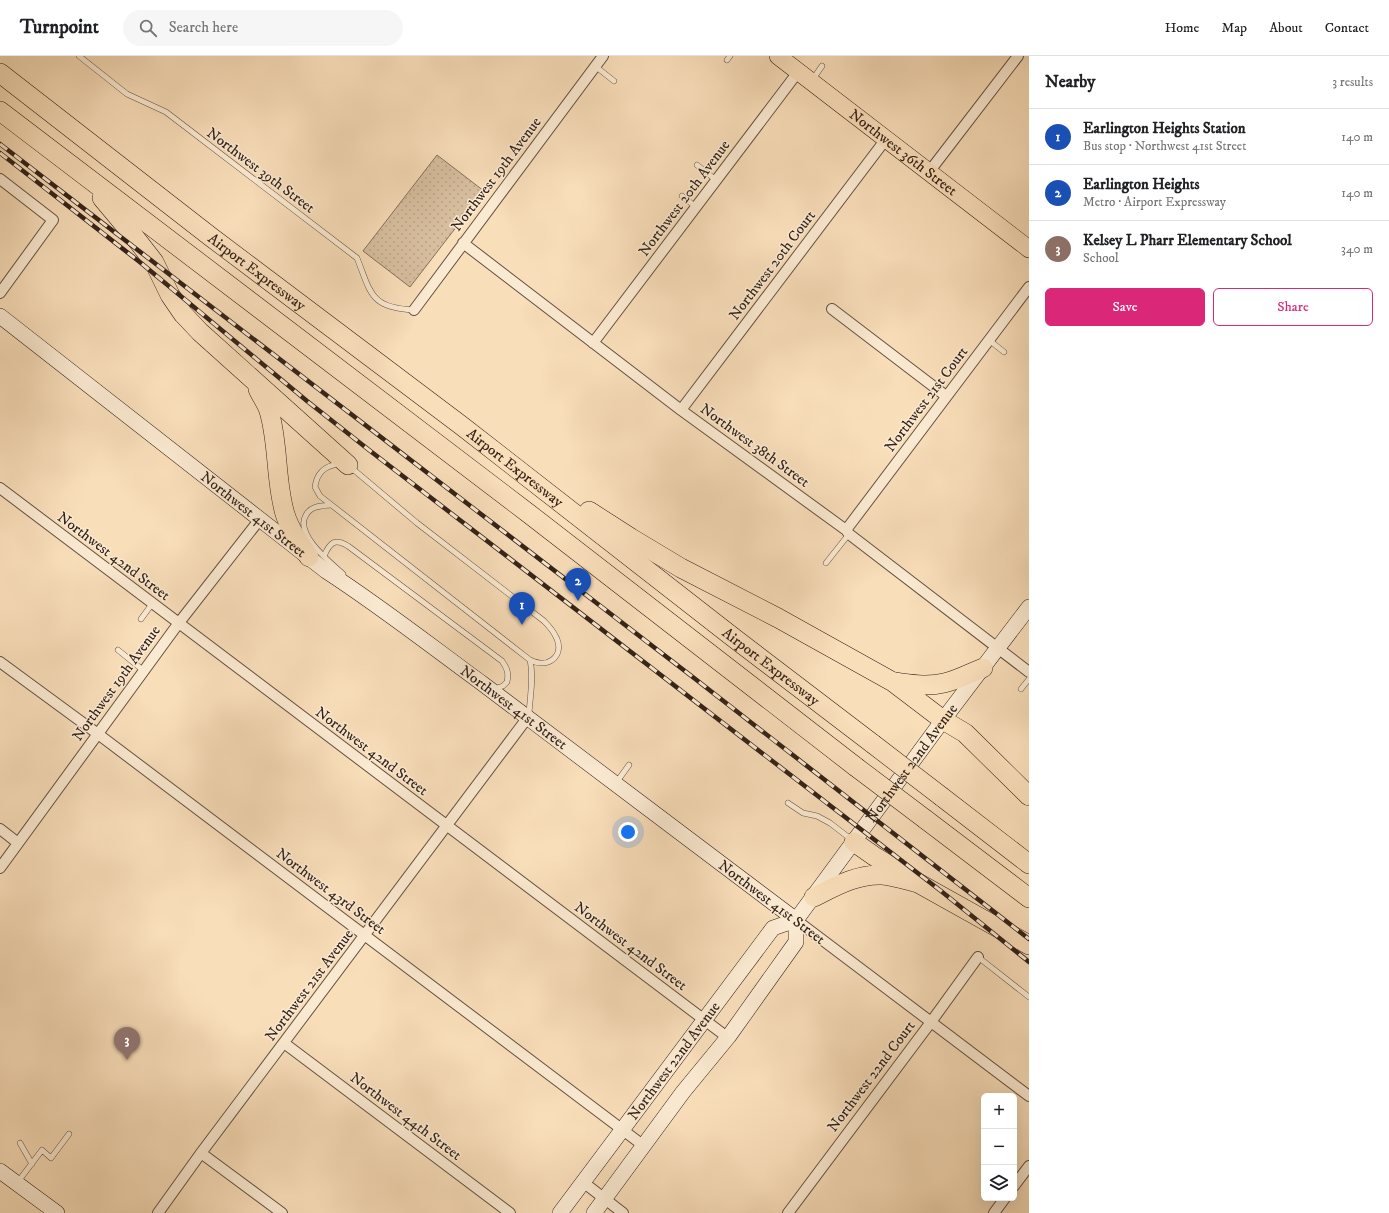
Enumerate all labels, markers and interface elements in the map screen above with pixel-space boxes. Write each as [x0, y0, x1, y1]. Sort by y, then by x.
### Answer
search box [123, 10, 403, 46]
text: Turnpoint [20, 16, 99, 39]
icon: search [137, 17, 159, 39]
text: Search here [169, 18, 238, 37]
text: Home [1165, 19, 1199, 37]
text: Map [1221, 19, 1247, 37]
text: About [1269, 19, 1303, 37]
text: Contact [1325, 19, 1369, 37]
text: Nearby [1045, 71, 1095, 93]
text: 3 results [1332, 74, 1373, 90]
street label: Northwest 36th Street [845, 105, 961, 200]
street label: Northwest 19th Avenue [447, 113, 546, 235]
text: Earlington Heights Station [1083, 119, 1246, 138]
street label: Northwest 39th Street [203, 123, 319, 217]
text: 1 [1056, 129, 1060, 145]
text: 140 m [1341, 129, 1373, 145]
street label: Northwest 20th Avenue [634, 136, 734, 260]
text: Bus stop · Northwest 41st Street [1083, 138, 1246, 154]
text: Earlington Heights [1083, 175, 1200, 194]
text: 2 [1055, 185, 1061, 201]
text: 140 m [1341, 185, 1373, 201]
text: Metro · Airport Expressway [1083, 194, 1226, 210]
street label: Northwest 20th Court [725, 207, 820, 324]
street label: Airport Expressway [204, 229, 310, 316]
text: Kelsey L Pharr Elementary School [1083, 231, 1292, 250]
text: 3 [1056, 241, 1060, 257]
text: 340 m [1341, 241, 1373, 257]
text: School [1083, 250, 1119, 266]
button: Save [1045, 288, 1205, 326]
button: Share [1213, 288, 1373, 326]
street label: Northwest 21st Court [881, 343, 972, 456]
street label: Northwest 38th Street [696, 399, 813, 492]
street label: Airport Expressway [463, 424, 568, 512]
street label: Northwest 41st Street [197, 468, 310, 562]
street label: Northwest 42nd Street [54, 508, 174, 605]
pin: 2 [565, 568, 591, 601]
pin: 1 [509, 592, 535, 625]
street label: Northwest 19th Avenue [68, 622, 165, 745]
street label: Airport Expressway [718, 623, 824, 711]
street label: Northwest 41st Street [456, 661, 571, 754]
street label: Northwest 22nd Avenue [862, 700, 962, 826]
street label: Northwest 42nd Street [312, 703, 432, 800]
your location [618, 822, 638, 842]
street label: Northwest 43rd Street [272, 844, 389, 939]
street label: Northwest 41st Street [715, 856, 829, 949]
street label: Northwest 42nd Street [571, 898, 691, 995]
street label: Northwest 21st Avenue [261, 926, 358, 1045]
street label: Northwest 22nd Avenue [624, 998, 725, 1124]
street label: Northwest 22nd Court [823, 1017, 920, 1136]
pin: 3 [114, 1027, 140, 1060]
street label: Northwest 44th Street [346, 1068, 465, 1165]
map controls [981, 1093, 1017, 1201]
button: + [981, 1093, 1017, 1129]
button: − [981, 1129, 1017, 1165]
button: layers [981, 1165, 1017, 1201]

